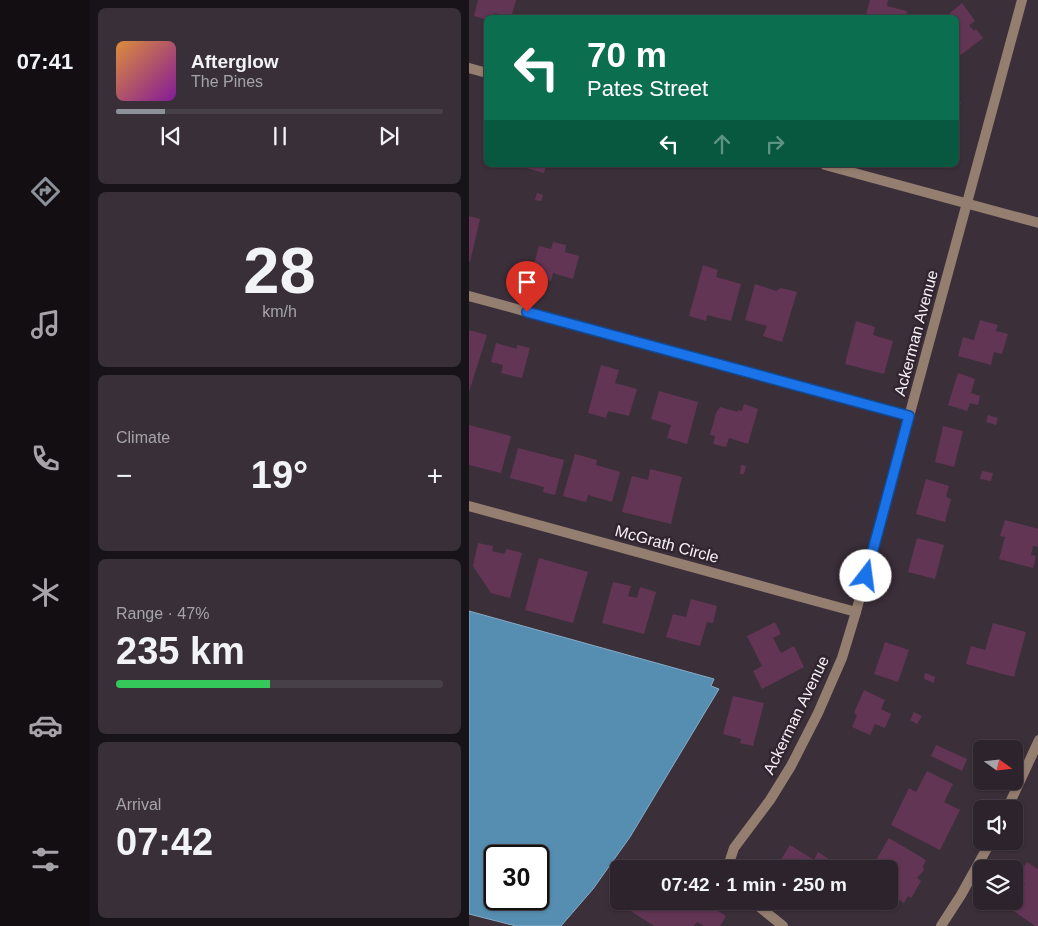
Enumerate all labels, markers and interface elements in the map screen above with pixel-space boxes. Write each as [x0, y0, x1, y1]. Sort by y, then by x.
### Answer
icon: left [504, 35, 569, 100]
text: 70 m [587, 35, 667, 74]
text: 07:41 [17, 49, 73, 74]
text: Afterglow [191, 51, 279, 72]
text: The Pines [191, 73, 263, 90]
text: Pates Street [587, 76, 708, 101]
icon: previous [157, 122, 185, 150]
icon: pause [266, 122, 294, 150]
icon: next [375, 122, 403, 150]
icon: left [655, 130, 683, 158]
icon: ahead [708, 130, 736, 158]
icon: right [761, 130, 789, 158]
icon: directions [28, 174, 63, 209]
text: 28 [243, 234, 316, 307]
pin [506, 261, 548, 312]
icon: arrive [513, 268, 541, 296]
street label: Ackerman Avenue [891, 268, 941, 398]
text: km/h [262, 303, 297, 320]
icon: music [28, 307, 63, 342]
text: Climate [116, 429, 170, 446]
icon: phone [28, 441, 63, 476]
text: 19° [251, 454, 308, 496]
text: − [116, 460, 132, 491]
text: + [427, 460, 443, 491]
street label: McGrath Circle [613, 522, 721, 566]
position arrow [839, 549, 891, 601]
icon: climate [28, 575, 63, 610]
text: Range · 47% [116, 605, 209, 622]
text: 235 km [116, 630, 245, 672]
street label: Ackerman Avenue [760, 653, 832, 777]
icon: car [28, 708, 63, 743]
north arrow [973, 740, 1023, 790]
map controls [973, 740, 1023, 910]
text: Arrival [116, 796, 161, 813]
button: sound [973, 800, 1023, 850]
text: 07:42 [116, 821, 213, 863]
icon: filters [28, 842, 63, 877]
speed limit sign: 30 [484, 845, 549, 910]
button: layers [973, 860, 1023, 910]
text: 07:42 · 1 min · 250 m [661, 874, 847, 895]

